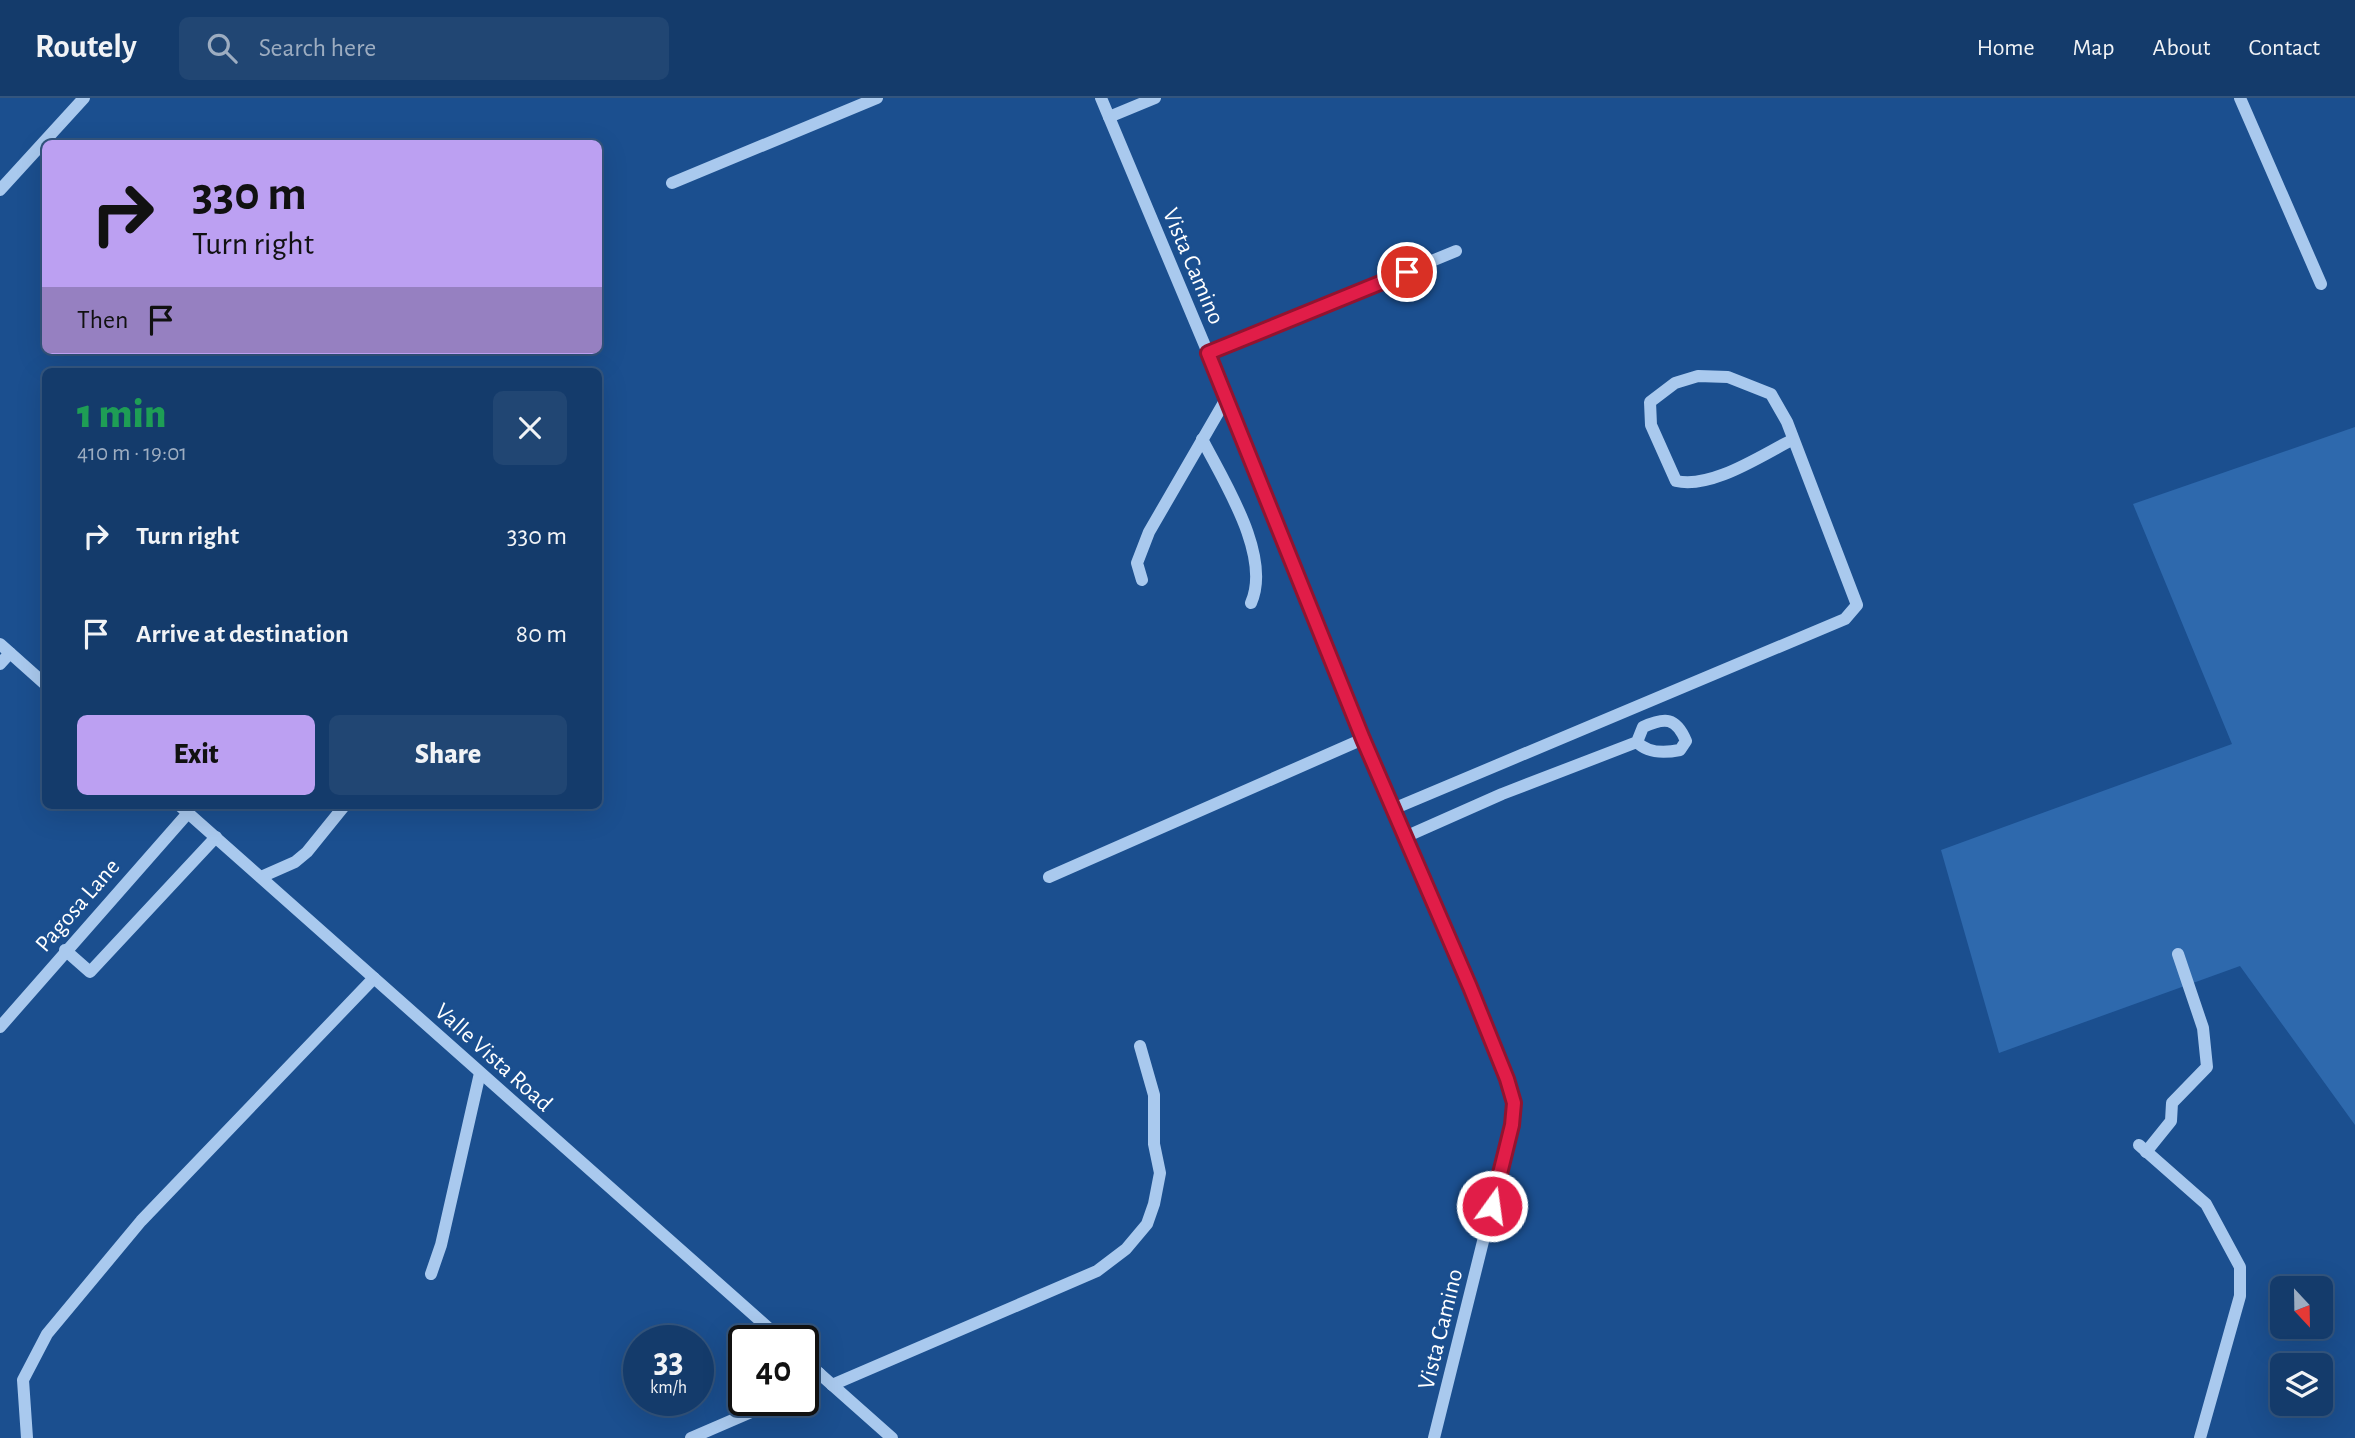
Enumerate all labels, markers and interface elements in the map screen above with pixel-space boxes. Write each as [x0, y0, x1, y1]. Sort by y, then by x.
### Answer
search box [179, 17, 669, 80]
icon: search [203, 29, 241, 67]
text: Routely [35, 31, 137, 64]
text: Search here [259, 35, 376, 61]
text: Home [1977, 36, 2035, 60]
text: Map [2073, 36, 2115, 60]
text: About [2153, 36, 2210, 60]
text: Contact [2248, 36, 2320, 60]
icon: right [77, 168, 168, 259]
text: 330 m [192, 170, 307, 219]
street label: Vista Camino [1158, 205, 1228, 328]
text: Turn right [192, 228, 314, 260]
pin [1377, 242, 1437, 302]
icon: arrive [1388, 253, 1426, 291]
icon: arrive [142, 301, 180, 339]
text: Then [77, 307, 128, 333]
button: close [493, 391, 567, 465]
text: 1 min [77, 393, 166, 435]
text: 410 m · 19:01 [77, 442, 187, 465]
icon: right [77, 517, 115, 555]
text: Turn right [136, 523, 239, 549]
text: 330 m [507, 523, 567, 549]
icon: arrive [77, 615, 115, 653]
text: Arrive at destination [136, 621, 349, 647]
text: 80 m [516, 621, 567, 647]
button: Exit [77, 715, 315, 795]
button: Share [329, 715, 567, 795]
street label: Pagosa Lane [31, 855, 124, 957]
street label: Valle Vista Road [430, 999, 557, 1116]
position arrow [1455, 1169, 1529, 1243]
street label: Vista Camino [1414, 1266, 1468, 1392]
north arrow [2270, 1276, 2333, 1339]
map controls [2270, 1276, 2333, 1416]
speed limit sign: 40 [728, 1325, 819, 1416]
text: 33 [653, 1344, 684, 1379]
button: layers [2270, 1353, 2333, 1416]
text: km/h [650, 1379, 687, 1397]

